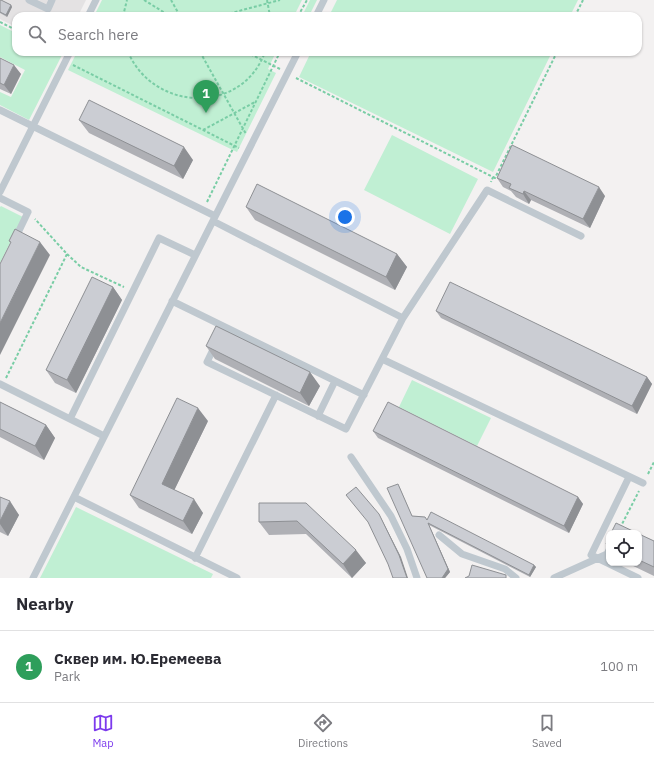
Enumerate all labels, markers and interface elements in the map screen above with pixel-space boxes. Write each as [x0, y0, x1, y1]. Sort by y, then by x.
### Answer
search box [12, 12, 642, 56]
icon: search [26, 23, 48, 45]
text: Search here [58, 25, 138, 44]
pin: 1 [193, 80, 219, 113]
your location [335, 207, 355, 227]
map controls [606, 530, 642, 566]
button: locate [606, 530, 642, 566]
text: Nearby [16, 593, 74, 615]
text: Сквер им. Ю.Еремеева [54, 649, 222, 668]
text: 1 [25, 658, 33, 675]
text: 100 m [600, 658, 638, 675]
text: Park [54, 668, 80, 685]
tab: Map [92, 712, 114, 750]
tab: Directions [298, 712, 348, 750]
tab: Saved [532, 712, 562, 750]

